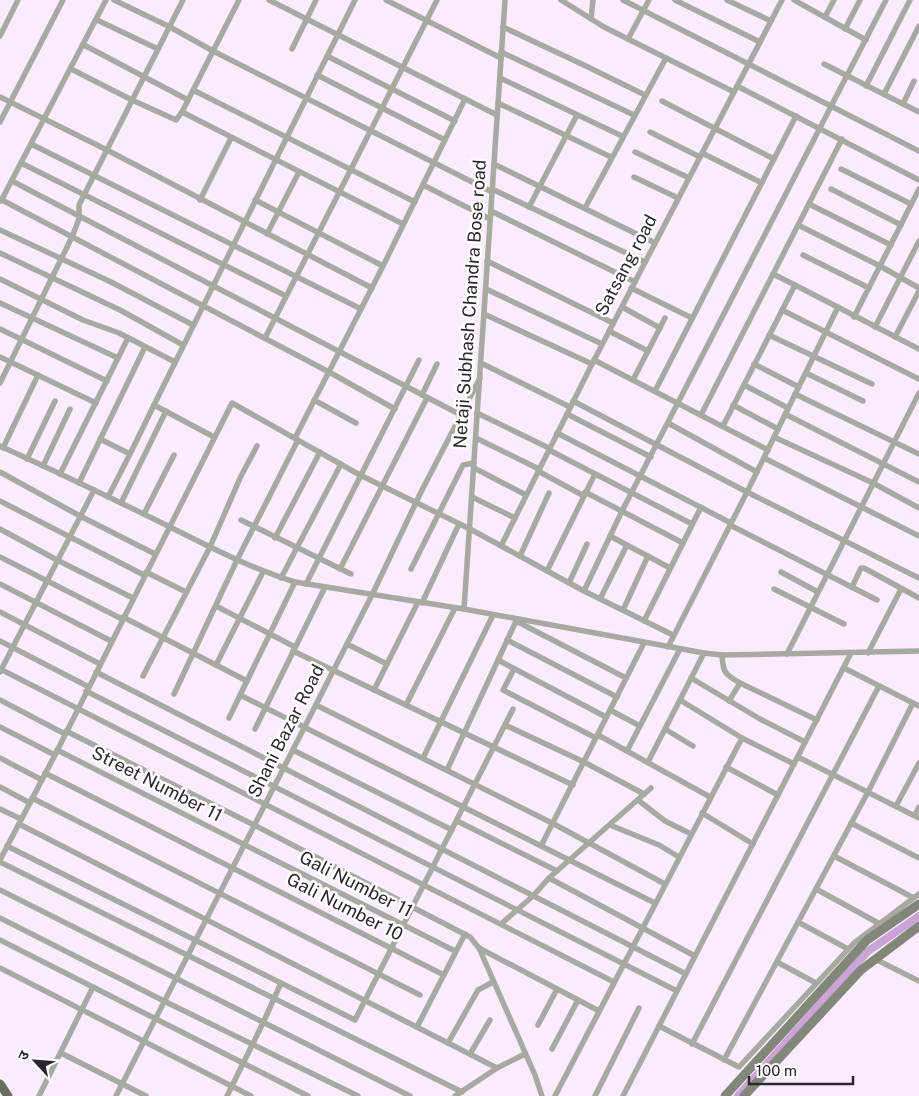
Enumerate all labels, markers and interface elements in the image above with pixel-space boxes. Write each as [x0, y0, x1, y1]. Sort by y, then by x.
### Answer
street label: Netaji Subhash Chandra Bose road [449, 159, 490, 449]
street label: Satsang road [590, 211, 661, 319]
street label: Shani Bazar Road [243, 661, 328, 801]
street label: Street Number 11 [88, 742, 226, 826]
street label: Gali Number 11 [296, 846, 416, 921]
street label: Gali Number 10 [284, 868, 407, 945]
north arrow [10, 1036, 60, 1086]
text: उ [14, 1047, 33, 1062]
scale bar [749, 1054, 853, 1086]
text: 100 m [756, 1062, 797, 1079]

